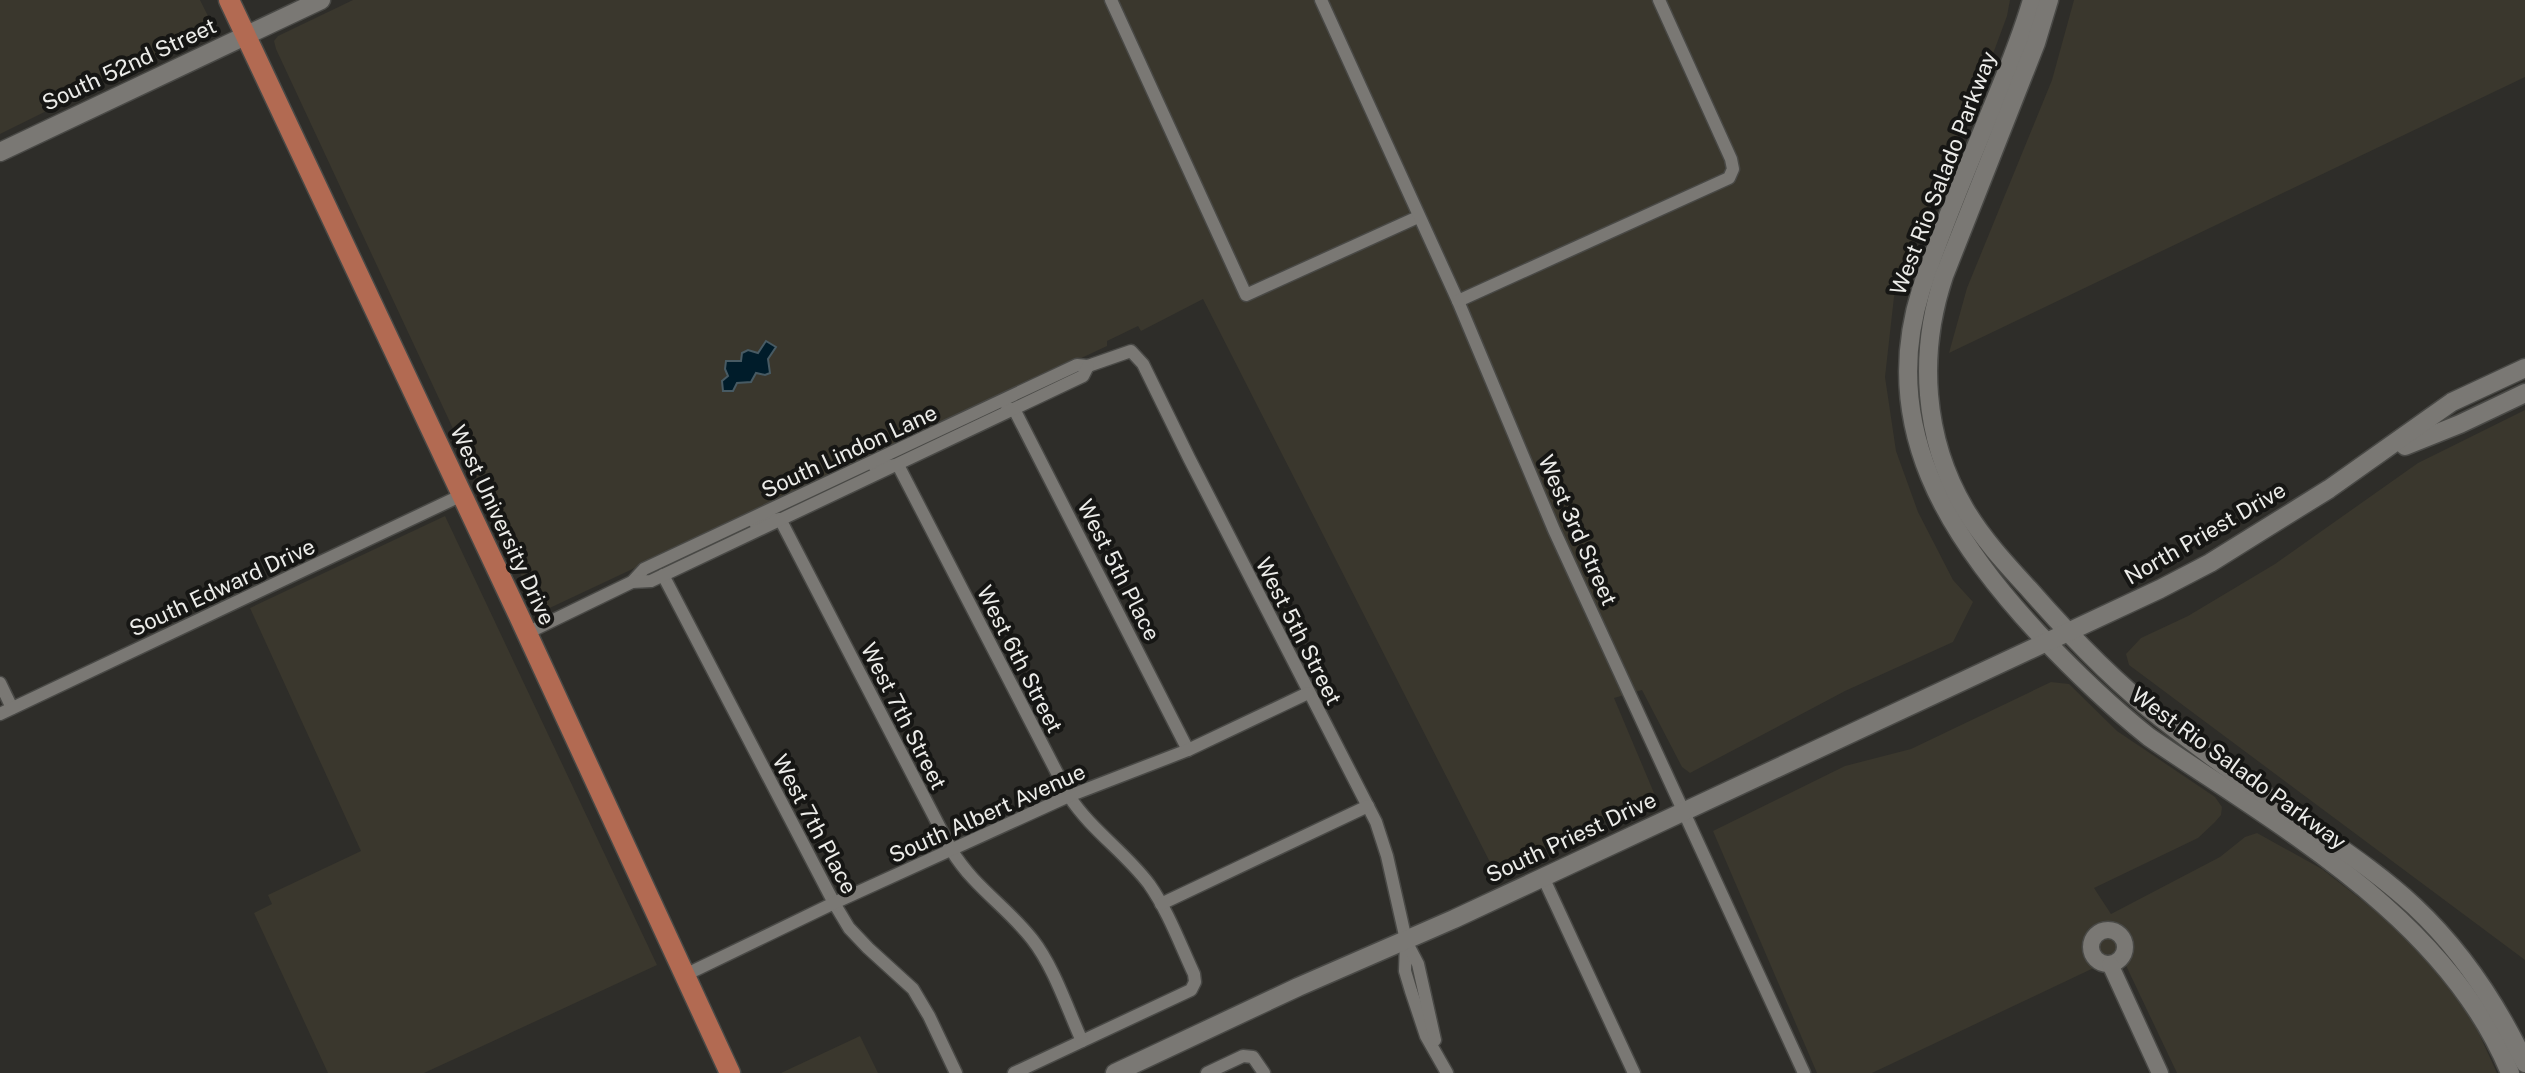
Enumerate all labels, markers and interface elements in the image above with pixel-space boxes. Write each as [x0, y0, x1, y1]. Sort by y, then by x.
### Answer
street label: South 52nd Street [38, 12, 220, 116]
street label: West Rio Salado Parkway [1884, 47, 2002, 299]
street label: South Lindon Lane [757, 399, 941, 503]
street label: West University Drive [445, 421, 561, 629]
street label: West 3rd Street [1533, 451, 1623, 609]
street label: North Priest Drive [2120, 476, 2290, 590]
street label: West 5th Place [1072, 495, 1166, 645]
street label: South Edward Drive [125, 533, 319, 641]
street label: West 5th Street [1251, 553, 1347, 709]
street label: West 6th Street [972, 581, 1068, 737]
street label: West 7th Street [856, 638, 952, 794]
street label: West Rio Salado Parkway [2127, 681, 2352, 855]
street label: West 7th Place [767, 750, 863, 898]
street label: South Albert Avenue [885, 758, 1089, 868]
street label: South Priest Drive [1482, 786, 1660, 888]

